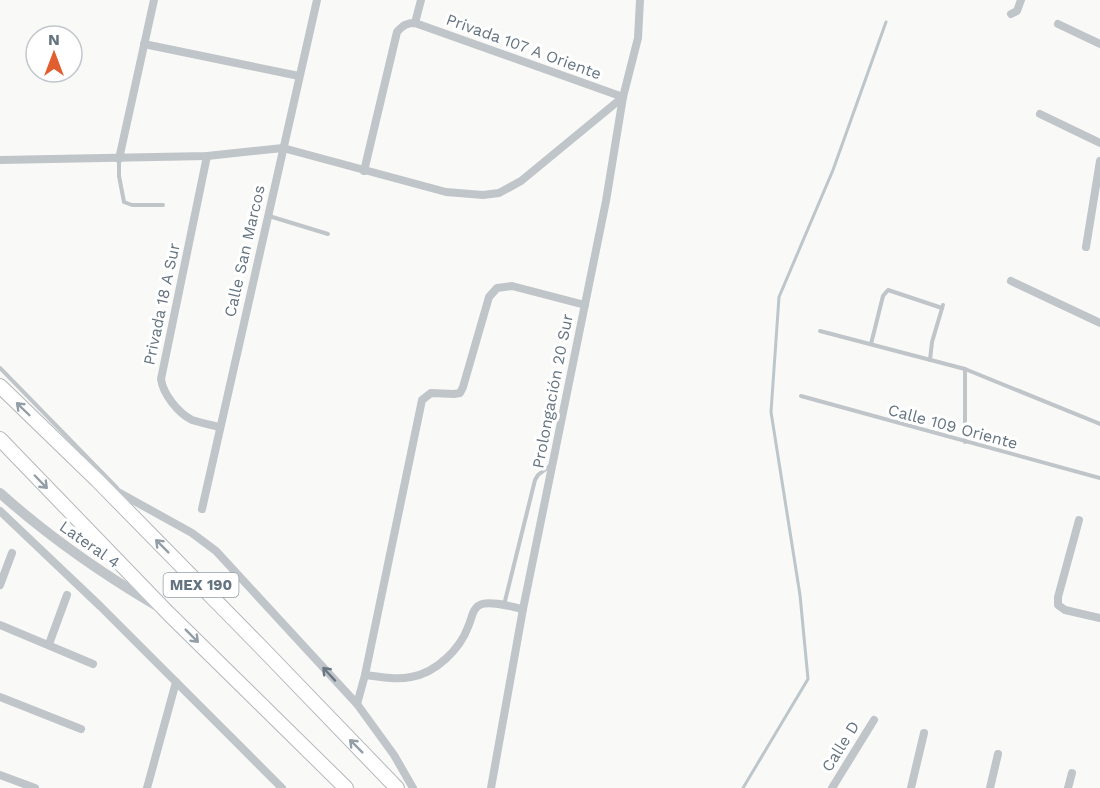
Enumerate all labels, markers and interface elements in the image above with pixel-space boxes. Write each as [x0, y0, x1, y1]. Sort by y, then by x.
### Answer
street label: Privada 107 A Oriente [444, 10, 604, 83]
north arrow [24, 24, 84, 84]
text: N [48, 30, 60, 49]
street label: Calle San Marcos [220, 183, 269, 319]
street label: Privada 18 A Sur [139, 241, 184, 367]
street label: Prolongación 20 Sur [528, 312, 577, 470]
street label: Calle 109 Oriente [886, 400, 1020, 453]
one-way arrow [16, 401, 31, 416]
one-way arrow [33, 474, 48, 489]
street label: Lateral 4 [56, 517, 124, 572]
one-way arrow [154, 538, 169, 553]
road number: MEX 190 [164, 573, 238, 597]
one-way arrow [184, 629, 199, 643]
one-way arrow [322, 666, 336, 681]
street label: Calle D [818, 717, 863, 775]
one-way arrow [348, 739, 363, 754]

